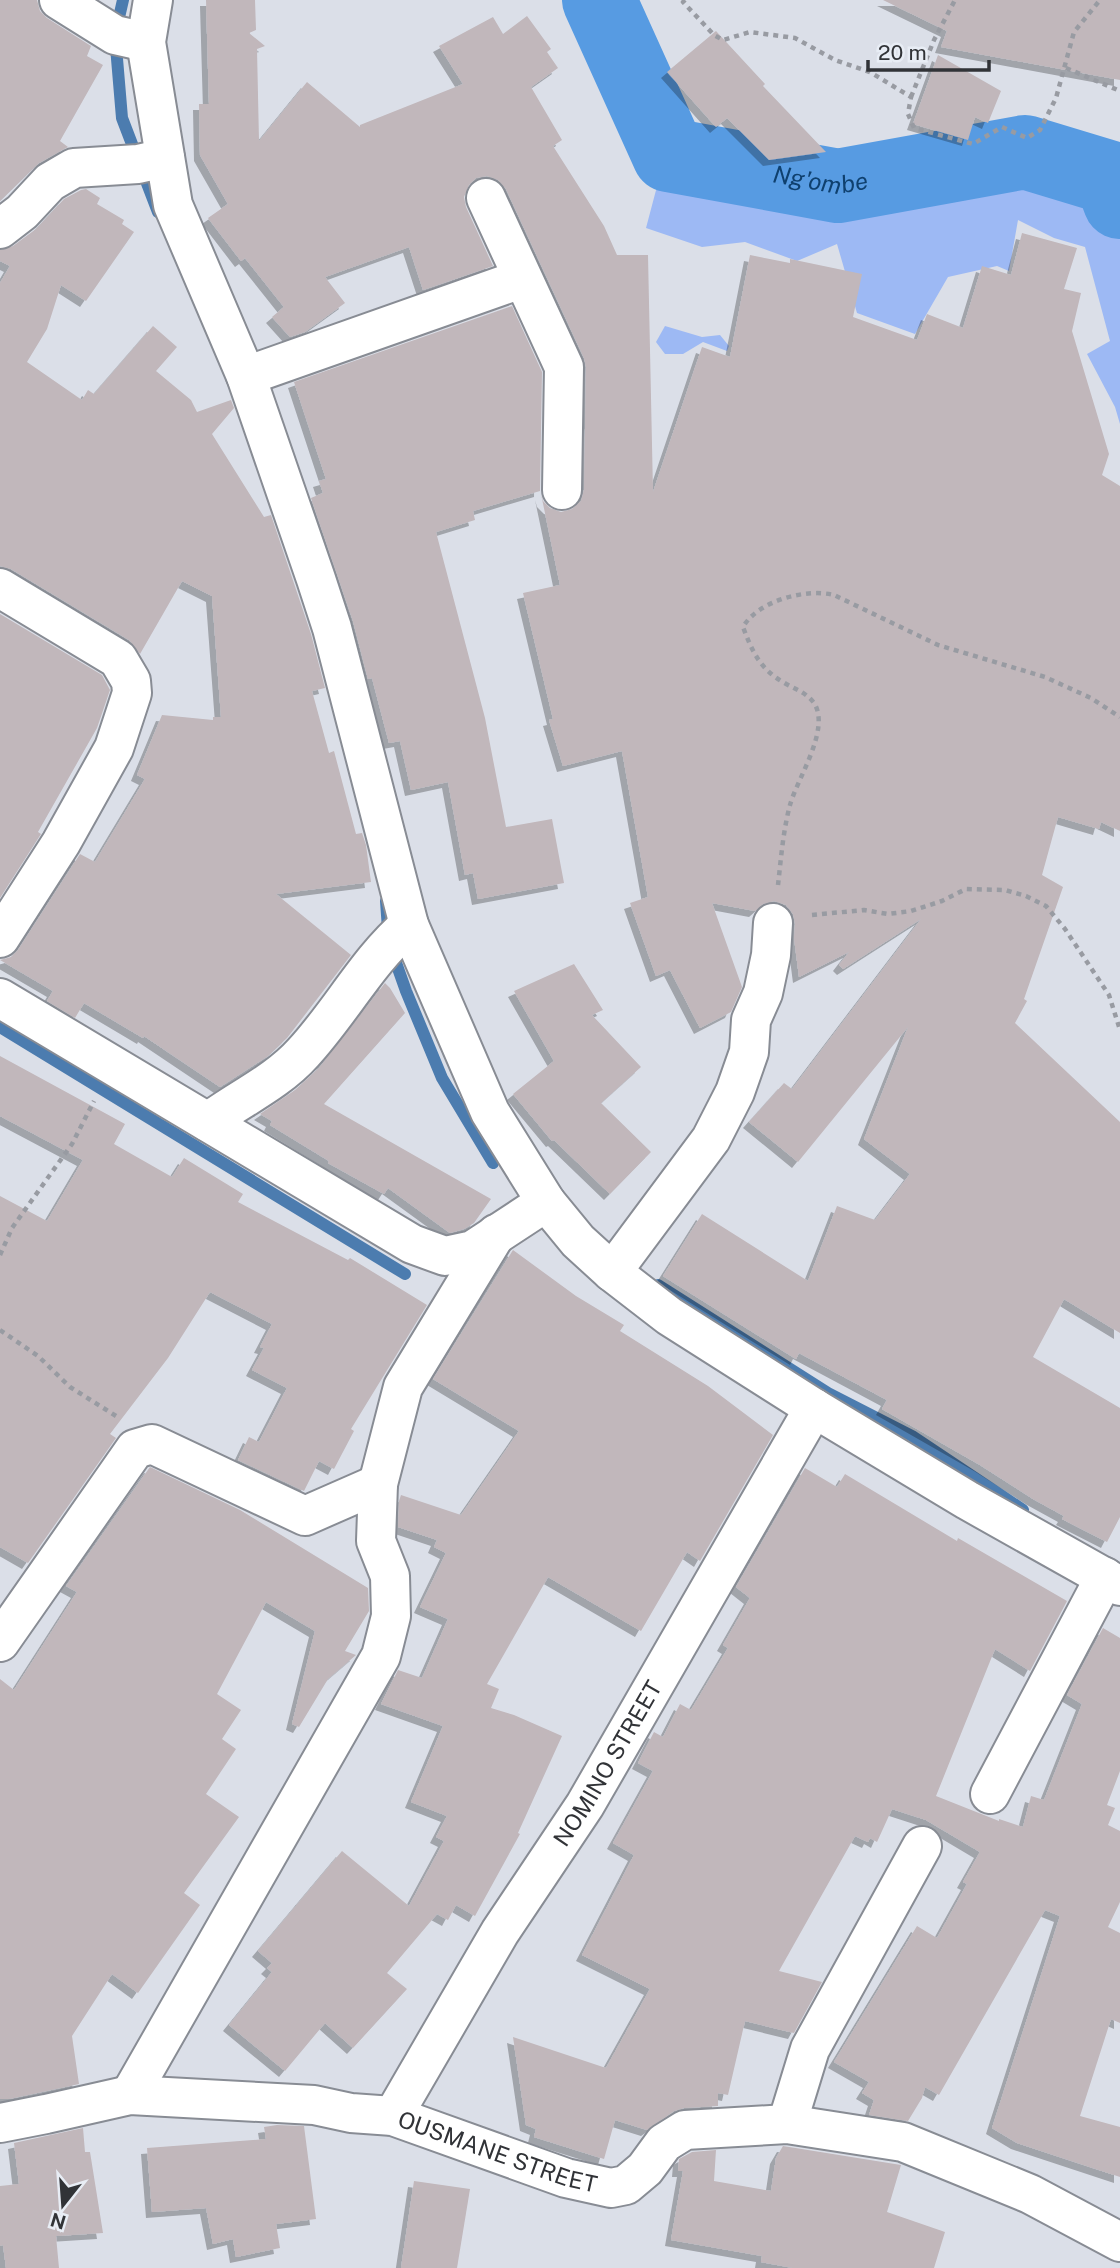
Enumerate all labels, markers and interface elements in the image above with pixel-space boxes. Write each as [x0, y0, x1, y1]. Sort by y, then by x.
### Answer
scale bar [868, 28, 989, 72]
text: 20 m [878, 40, 927, 65]
water label: Ng'ombe [771, 159, 870, 199]
street label: NOMINO STREET [547, 1675, 667, 1851]
street label: OUSMANE STREET [395, 2105, 600, 2198]
north arrow [28, 2170, 98, 2240]
text: N [48, 2209, 68, 2234]

